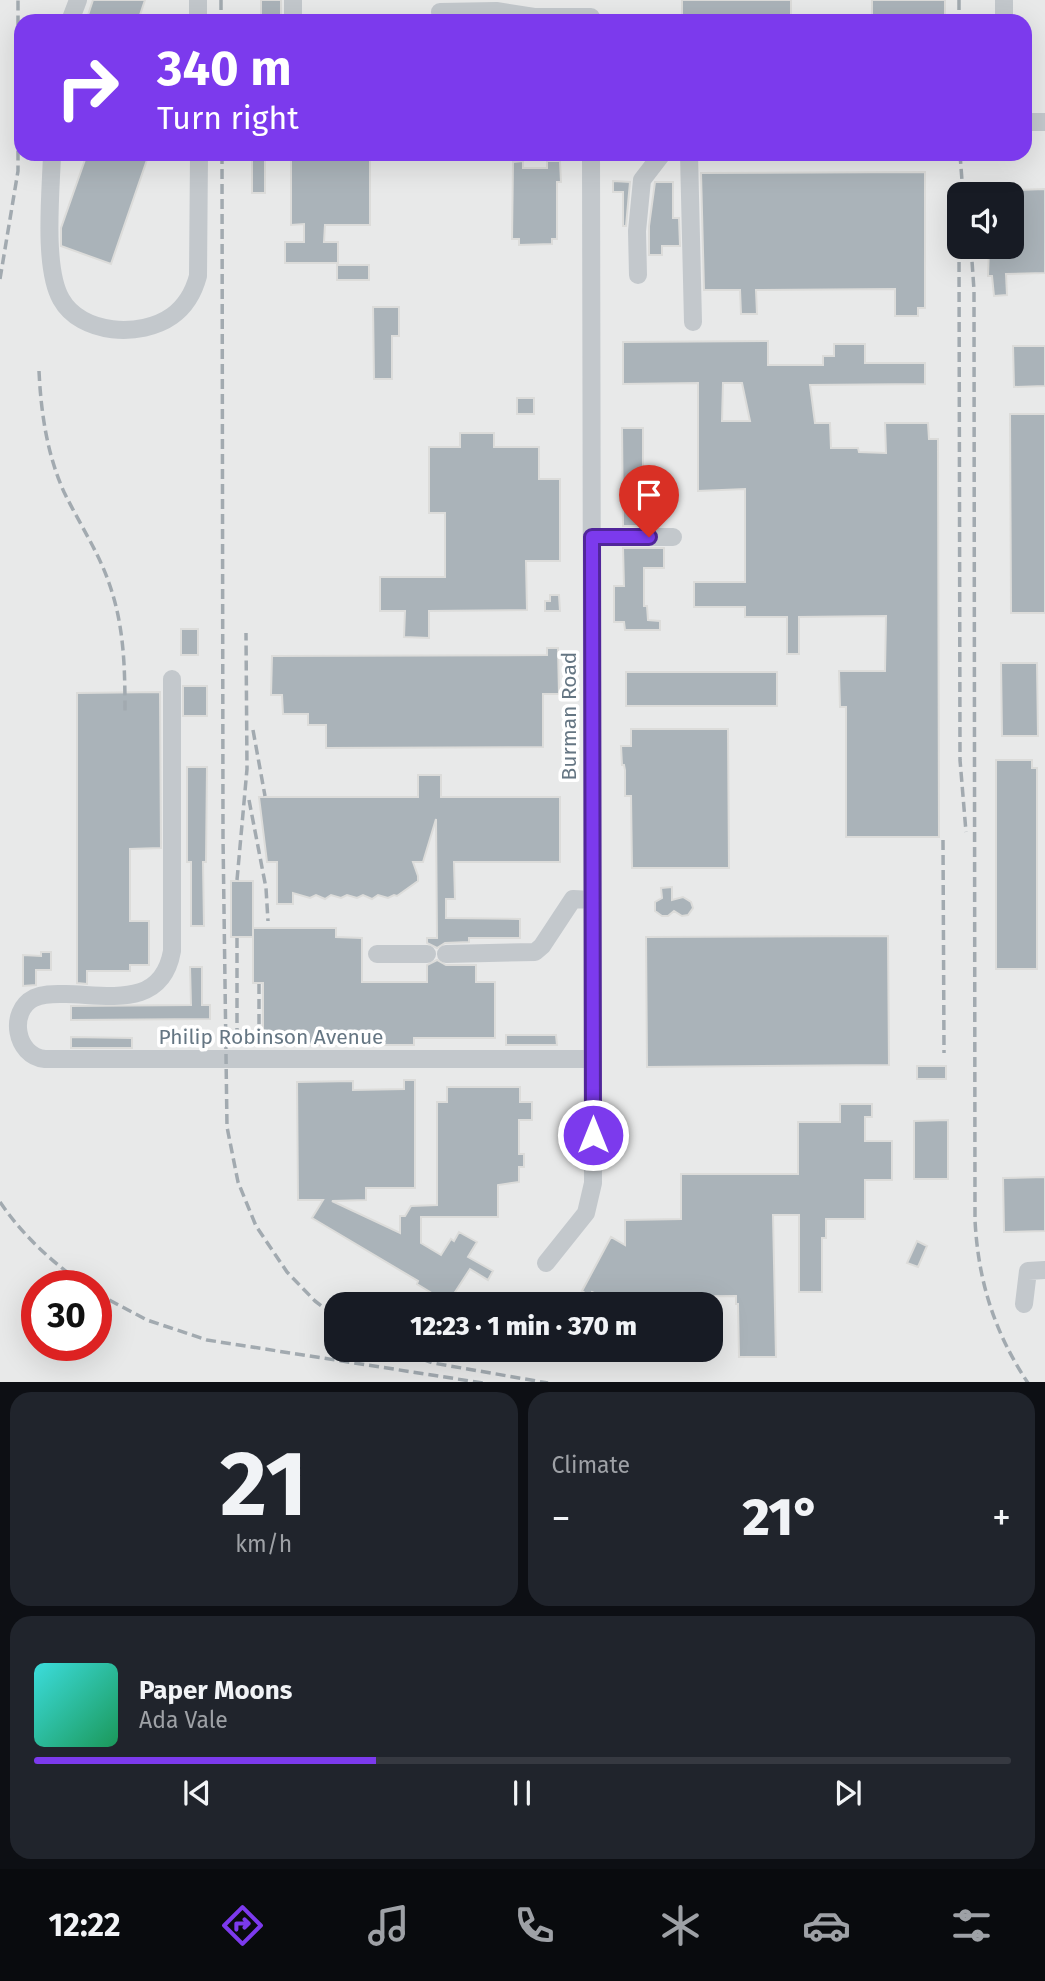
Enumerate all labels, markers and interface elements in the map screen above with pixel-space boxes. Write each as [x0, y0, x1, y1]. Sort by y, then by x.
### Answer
text: 340 m [157, 39, 292, 98]
icon: right [42, 42, 133, 133]
text: Turn right [157, 99, 299, 137]
map controls [947, 182, 1024, 259]
button: sound [947, 182, 1024, 259]
pin [619, 465, 679, 537]
icon: arrive [630, 476, 668, 514]
street label: Burman Road [556, 652, 582, 780]
street label: Philip Robinson Avenue [158, 1024, 384, 1050]
position arrow [556, 1098, 630, 1172]
speed limit sign: 30 [21, 1270, 112, 1361]
text: 12:23 · 1 min · 370 m [410, 1311, 637, 1342]
text: 21 [220, 1430, 307, 1539]
text: Climate [552, 1451, 630, 1479]
text: 21° [742, 1486, 820, 1549]
text: − [552, 1495, 571, 1541]
text: + [992, 1495, 1011, 1541]
text: km/h [235, 1530, 292, 1558]
text: Paper Moons [139, 1675, 292, 1706]
text: Ada Vale [139, 1706, 228, 1734]
icon: previous [178, 1774, 216, 1812]
icon: pause [503, 1774, 541, 1812]
icon: next [829, 1774, 867, 1812]
icon: directions [218, 1901, 267, 1950]
icon: music [364, 1901, 413, 1950]
icon: phone [510, 1901, 559, 1950]
icon: climate [656, 1901, 705, 1950]
icon: car [802, 1901, 851, 1950]
icon: filters [947, 1901, 996, 1950]
text: 12:22 [48, 1906, 121, 1944]

